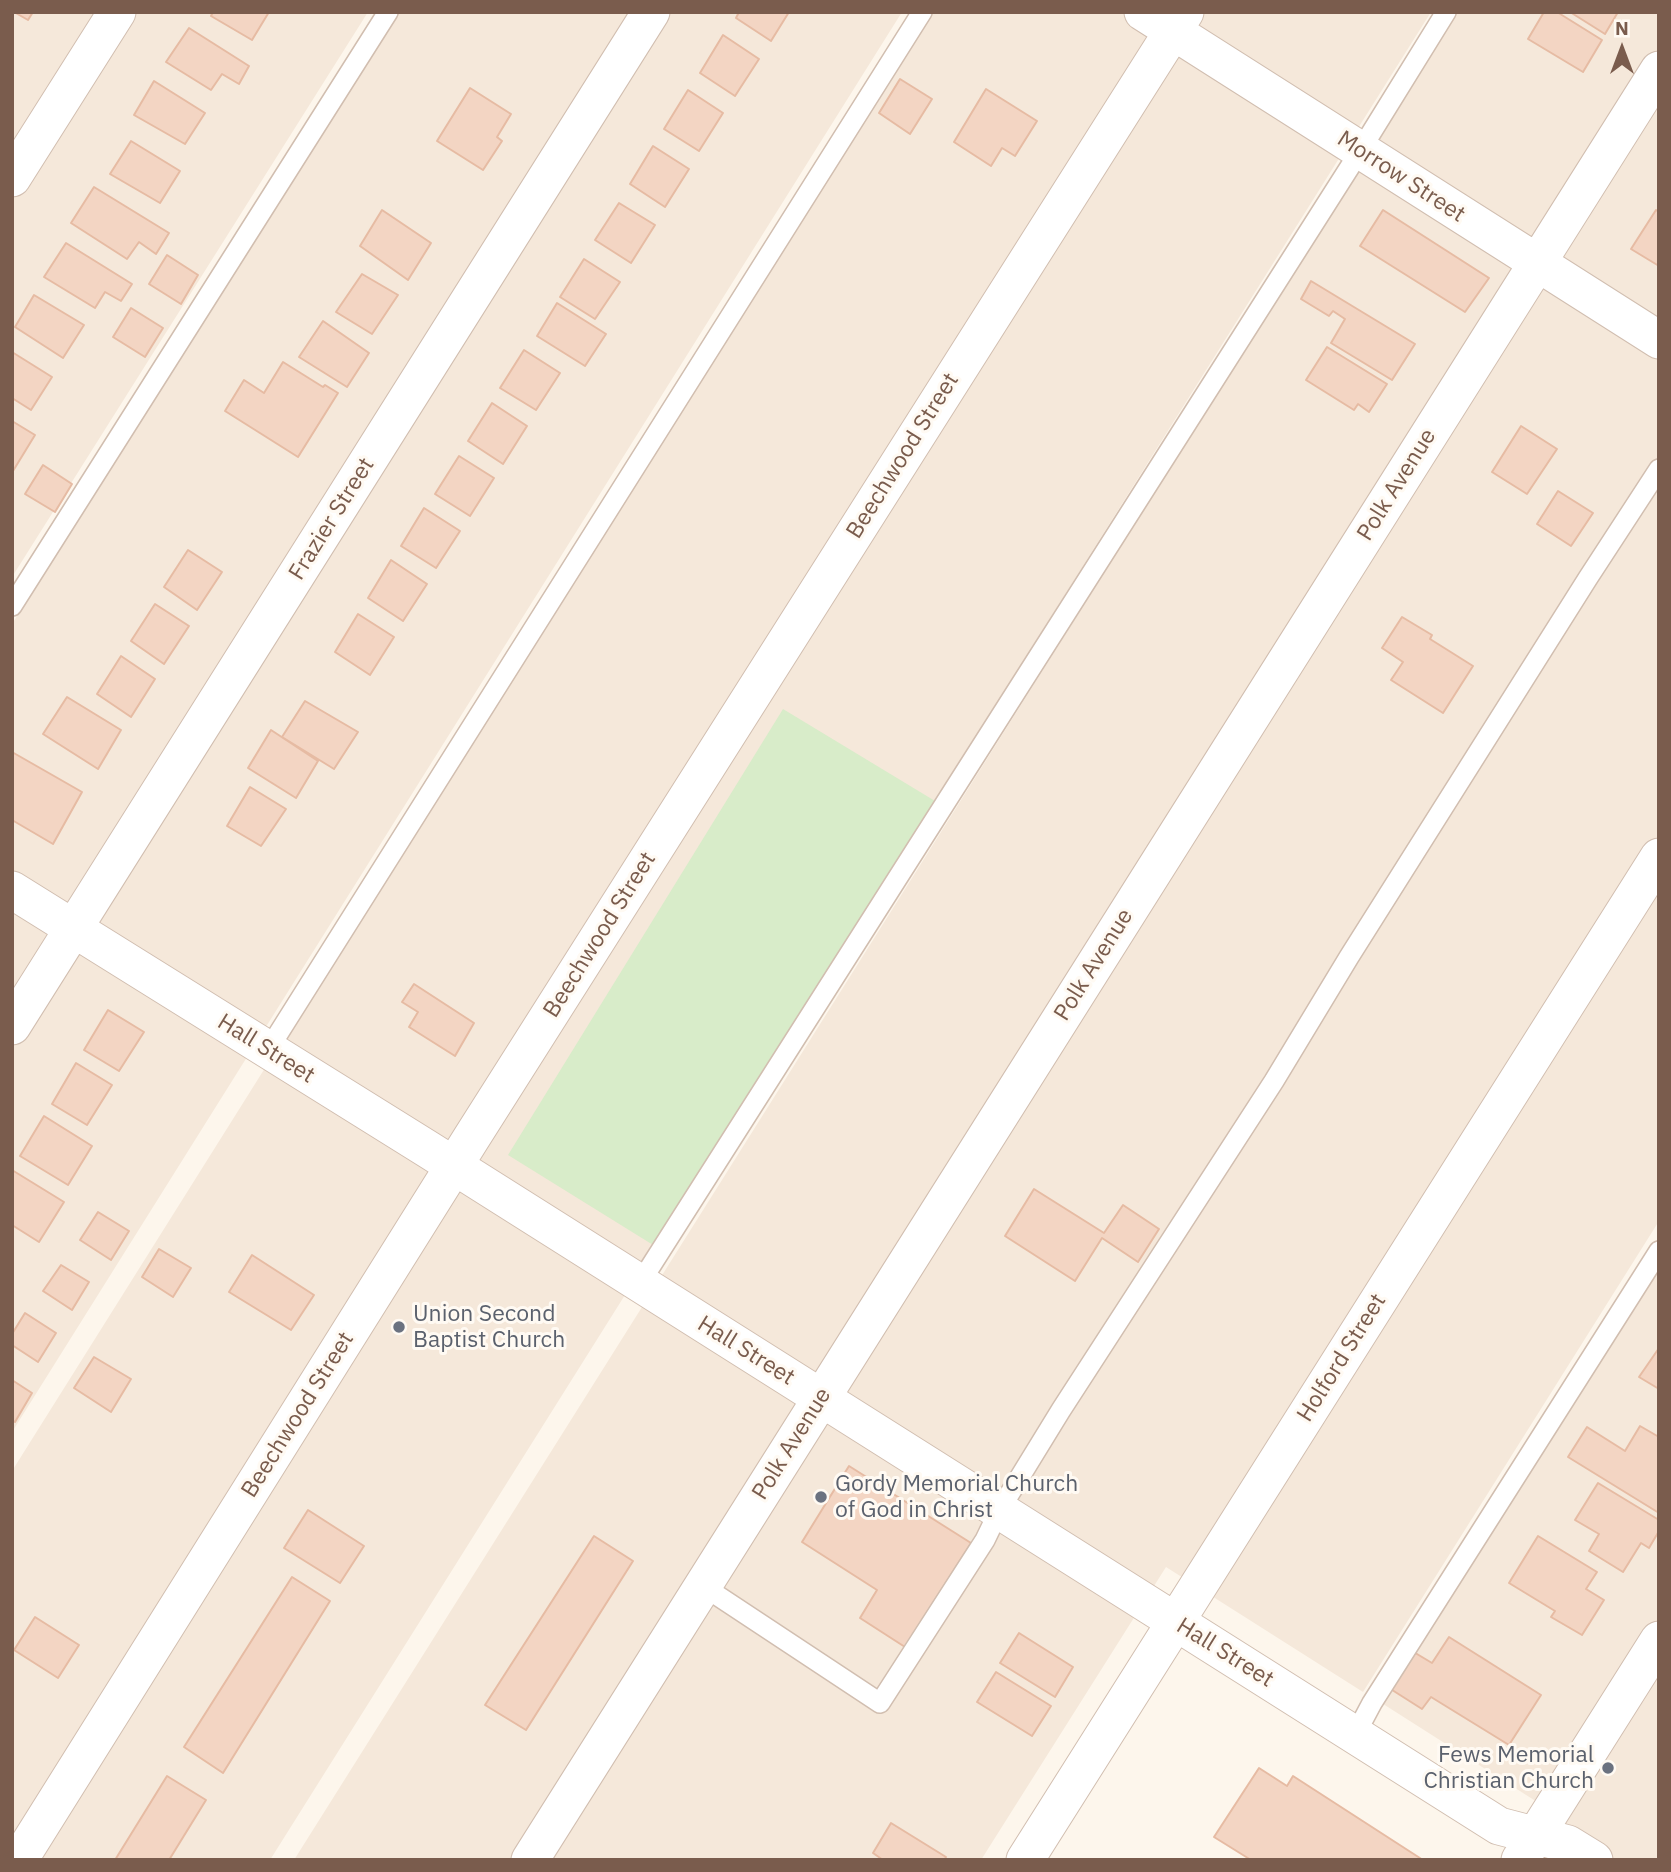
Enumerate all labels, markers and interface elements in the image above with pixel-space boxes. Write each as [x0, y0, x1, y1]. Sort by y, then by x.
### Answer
north arrow [1587, 14, 1657, 84]
text: N [1615, 16, 1629, 40]
street label: Morrow Street [1332, 125, 1470, 229]
street label: Beechwood Street [841, 368, 965, 544]
street label: Polk Avenue [1352, 424, 1442, 546]
street label: Frazier Street [283, 453, 381, 585]
street label: Beechwood Street [538, 847, 662, 1023]
street label: Polk Avenue [1049, 904, 1139, 1026]
street label: Hall Street [212, 1008, 320, 1090]
street label: Holford Street [1292, 1289, 1392, 1427]
place label: Union Second Baptist Church [413, 1300, 565, 1354]
street label: Hall Street [692, 1310, 800, 1392]
marker: Union Second Baptist Church [391, 1319, 407, 1335]
street label: Beechwood Street [236, 1327, 360, 1503]
street label: Polk Avenue [747, 1383, 837, 1505]
place label: Gordy Memorial Church of God in Christ [835, 1470, 1078, 1524]
marker: Gordy Memorial Church of God in Christ [813, 1489, 829, 1505]
street label: Hall Street [1171, 1612, 1279, 1694]
place label: Fews Memorial Christian Church [1423, 1741, 1594, 1795]
marker: Fews Memorial Christian Church [1600, 1760, 1616, 1776]

